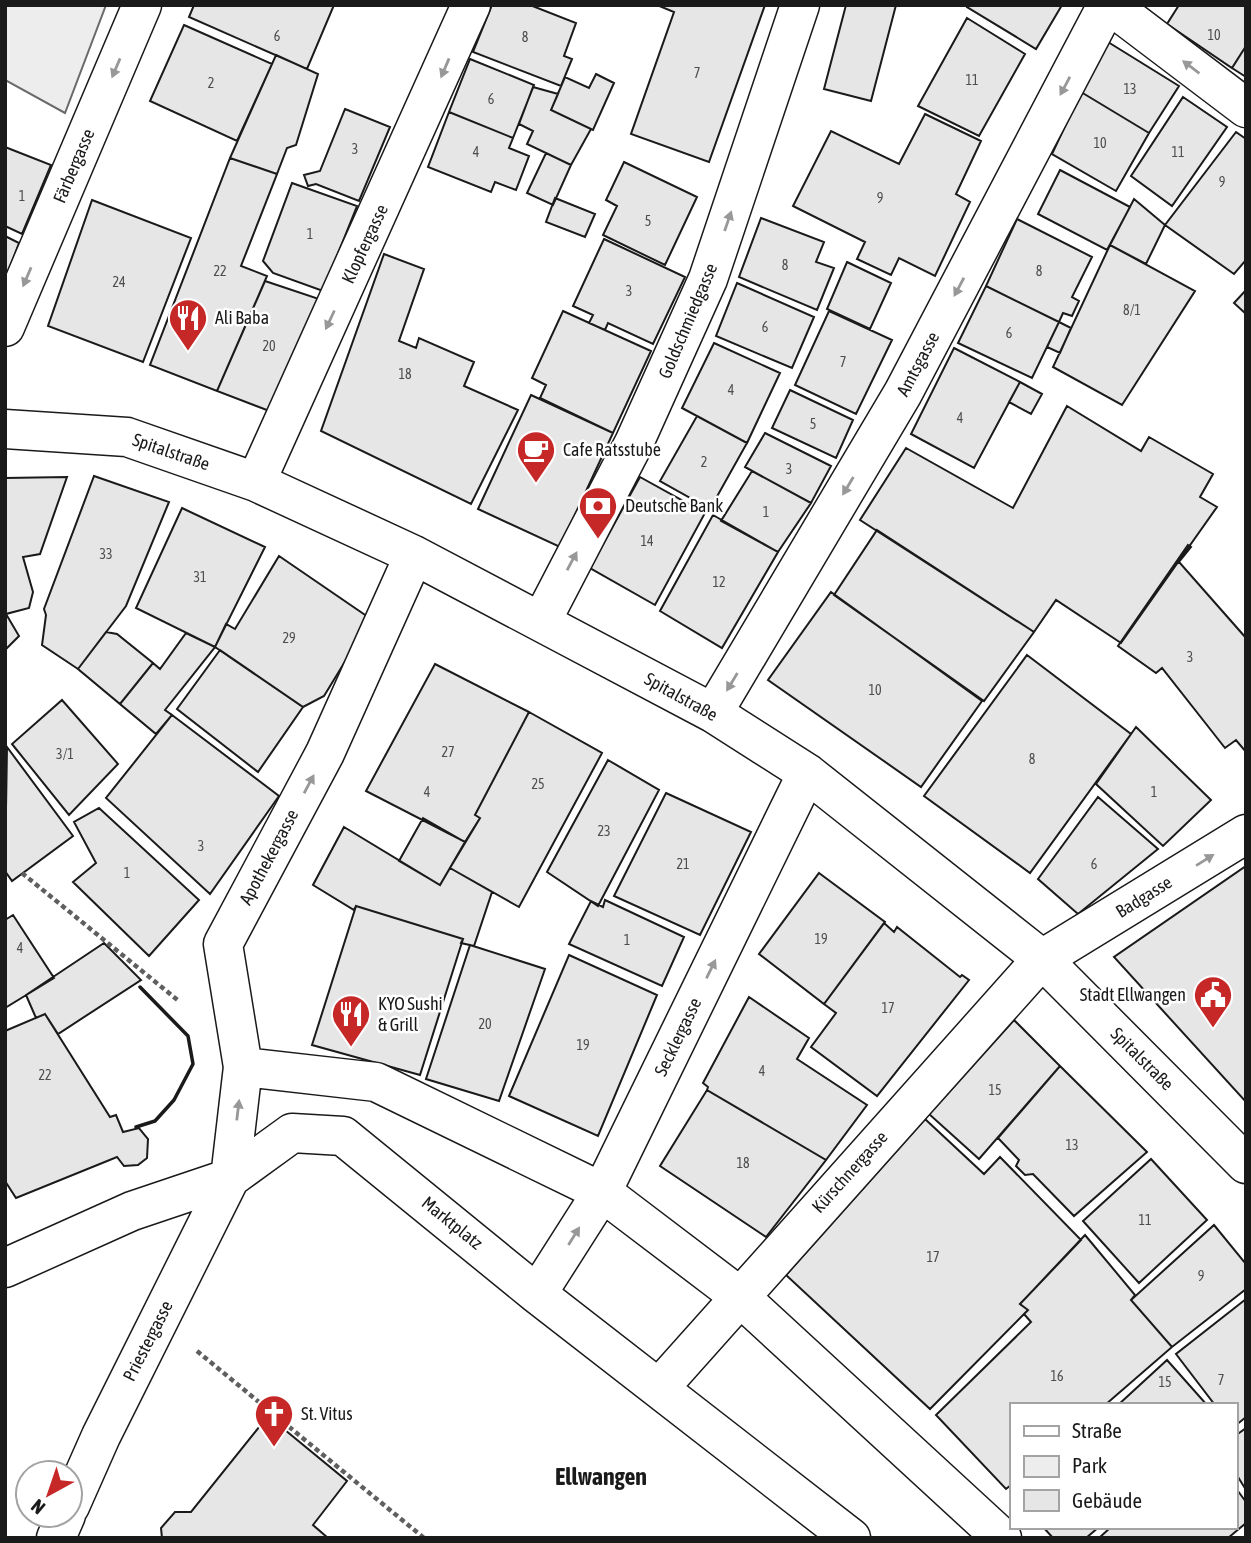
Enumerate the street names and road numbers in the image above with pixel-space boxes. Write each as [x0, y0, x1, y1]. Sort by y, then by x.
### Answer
street label: Färbergasse [49, 125, 99, 206]
street label: Klopfergasse [337, 201, 392, 287]
street label: Goldschmiedgasse [654, 260, 721, 382]
street label: Amtsgasse [892, 328, 943, 400]
street label: Spitalstraße [130, 429, 212, 474]
street label: Spitalstraße [641, 668, 721, 725]
street label: Apothekergasse [235, 805, 302, 908]
street label: Badgasse [1112, 871, 1176, 922]
street label: Secklergasse [650, 994, 705, 1079]
street label: Spitalstraße [1107, 1023, 1178, 1094]
street label: Kürschnergasse [807, 1126, 892, 1217]
street label: Marktplatz [418, 1192, 487, 1254]
street label: Priestergasse [118, 1297, 177, 1384]

